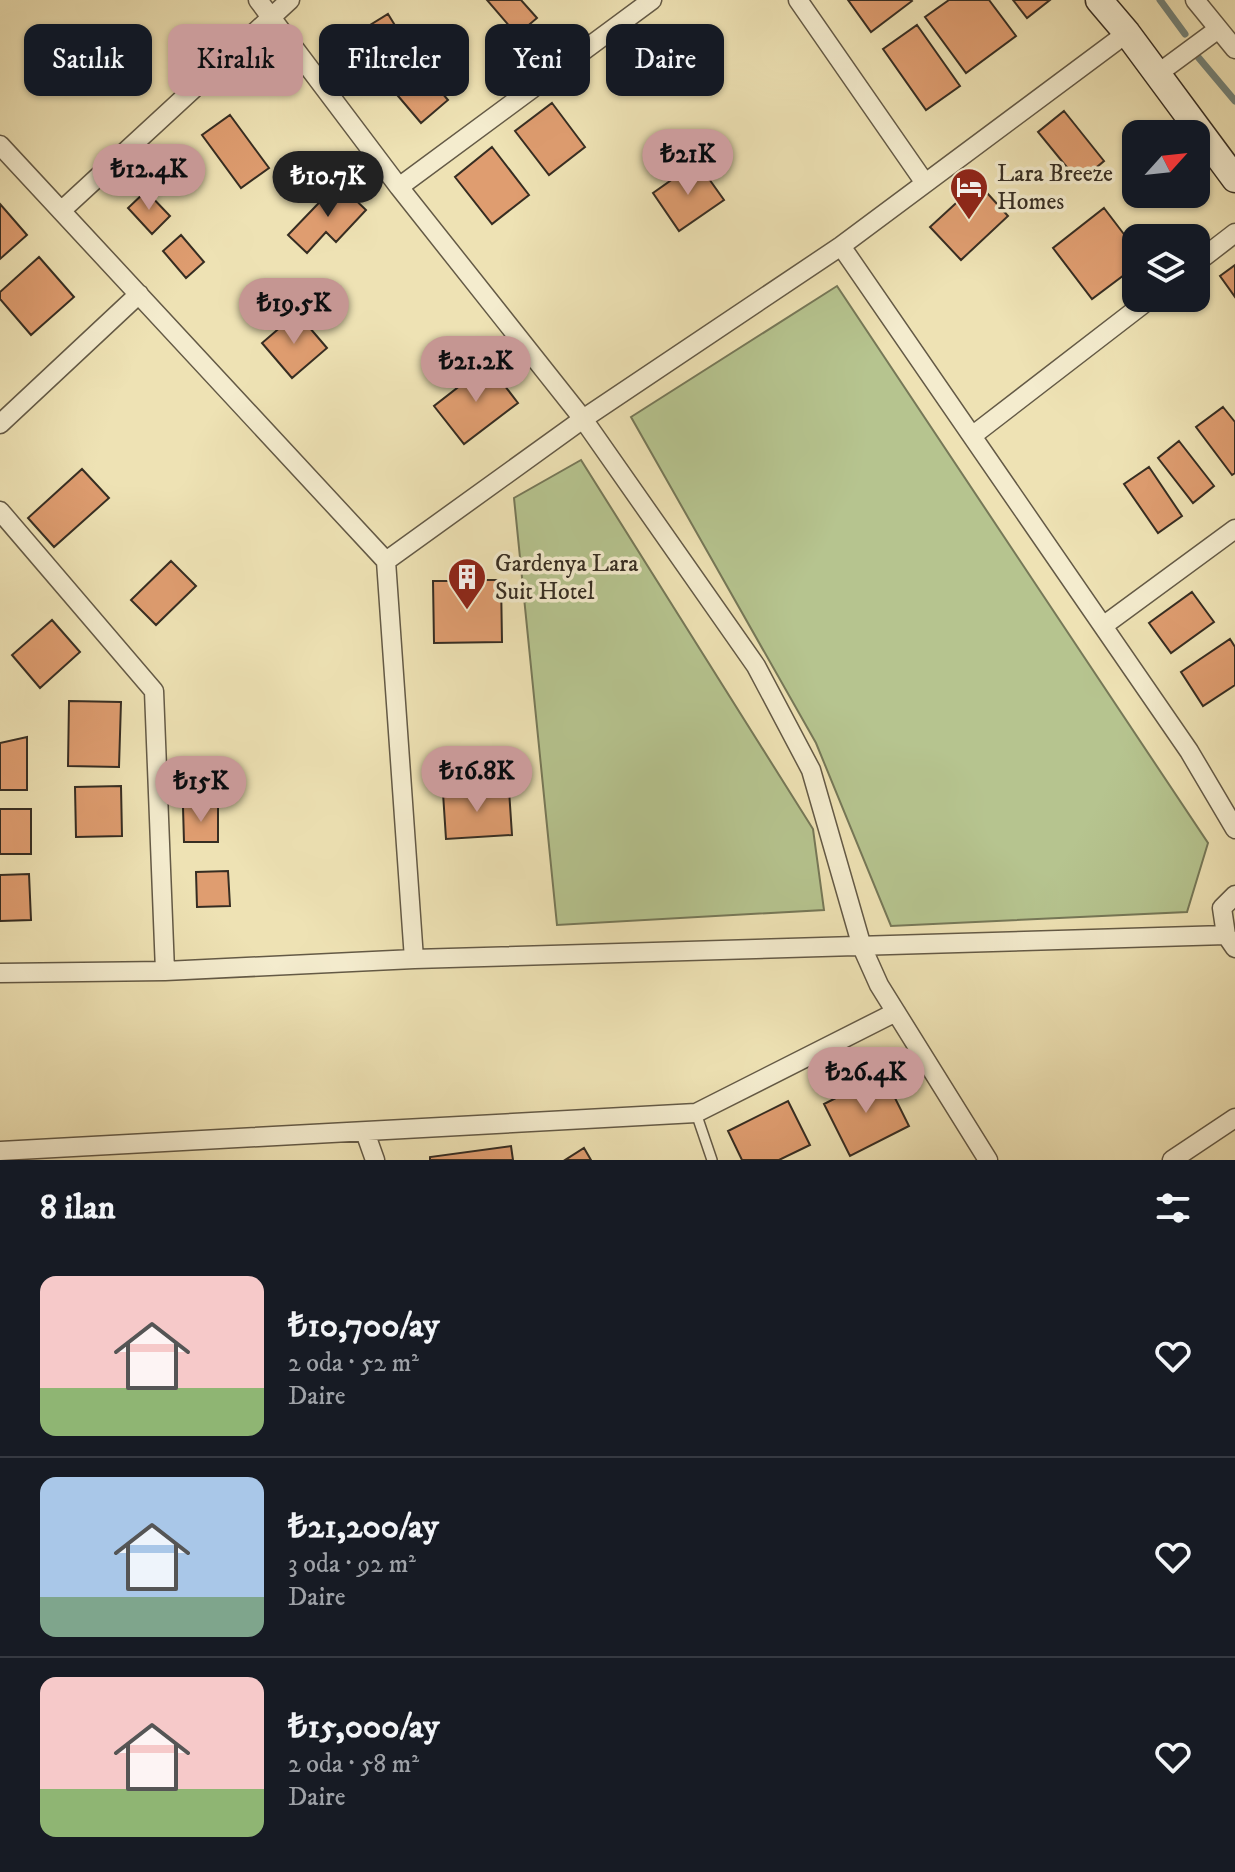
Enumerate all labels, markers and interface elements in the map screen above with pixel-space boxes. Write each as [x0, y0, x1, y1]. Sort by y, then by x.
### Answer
chip: Satılık [24, 24, 152, 96]
chip: Kiralık [168, 24, 303, 96]
chip: Filtreler [319, 24, 469, 96]
chip: Yeni [485, 24, 590, 96]
chip: Daire [606, 24, 724, 96]
north arrow [1122, 120, 1210, 208]
map controls [1122, 120, 1210, 312]
pin: ₺21K [641, 129, 735, 197]
text: ₺21K [660, 138, 716, 171]
pin: ₺12.4K [84, 144, 214, 212]
pin: ₺10.7K [263, 151, 393, 219]
text: ₺12.4K [110, 153, 188, 186]
place label: Lara Breeze Homes [997, 159, 1113, 217]
text: ₺10.7K [291, 160, 365, 193]
hotel icon: Lara Breeze Homes [948, 166, 990, 221]
button: layers [1122, 224, 1210, 312]
pin: ₺19.5K [229, 278, 359, 346]
text: ₺19.5K [257, 287, 331, 320]
pin: ₺21.2K [411, 336, 541, 404]
text: ₺21.2K [439, 345, 513, 378]
place label: Gardenya Lara Suit Hotel [495, 549, 639, 607]
building icon: Gardenya Lara Suit Hotel [446, 556, 488, 611]
pin: ₺16.8K [412, 746, 542, 814]
text: ₺16.8K [439, 755, 515, 788]
pin: ₺15K [154, 756, 248, 824]
text: ₺15K [173, 765, 229, 798]
pin: ₺26.4K [801, 1047, 931, 1115]
text: ₺26.4K [826, 1056, 906, 1089]
icon: filters [1151, 1186, 1195, 1230]
text: 8 ilan [40, 1187, 116, 1229]
text: ₺10,700/ay [288, 1305, 439, 1347]
icon: home [104, 1308, 200, 1404]
icon: heart [1151, 1334, 1195, 1378]
text: 2 oda · 52 m² [288, 1347, 419, 1380]
text: Daire [288, 1380, 346, 1413]
text: ₺21,200/ay [288, 1506, 439, 1548]
icon: home [104, 1509, 200, 1605]
icon: heart [1151, 1535, 1195, 1579]
text: 3 oda · 92 m² [288, 1548, 416, 1581]
text: Daire [288, 1581, 346, 1614]
text: ₺15,000/ay [288, 1706, 439, 1748]
icon: home [104, 1709, 200, 1805]
icon: heart [1151, 1735, 1195, 1779]
text: 2 oda · 58 m² [288, 1748, 419, 1781]
text: Daire [288, 1781, 346, 1814]

